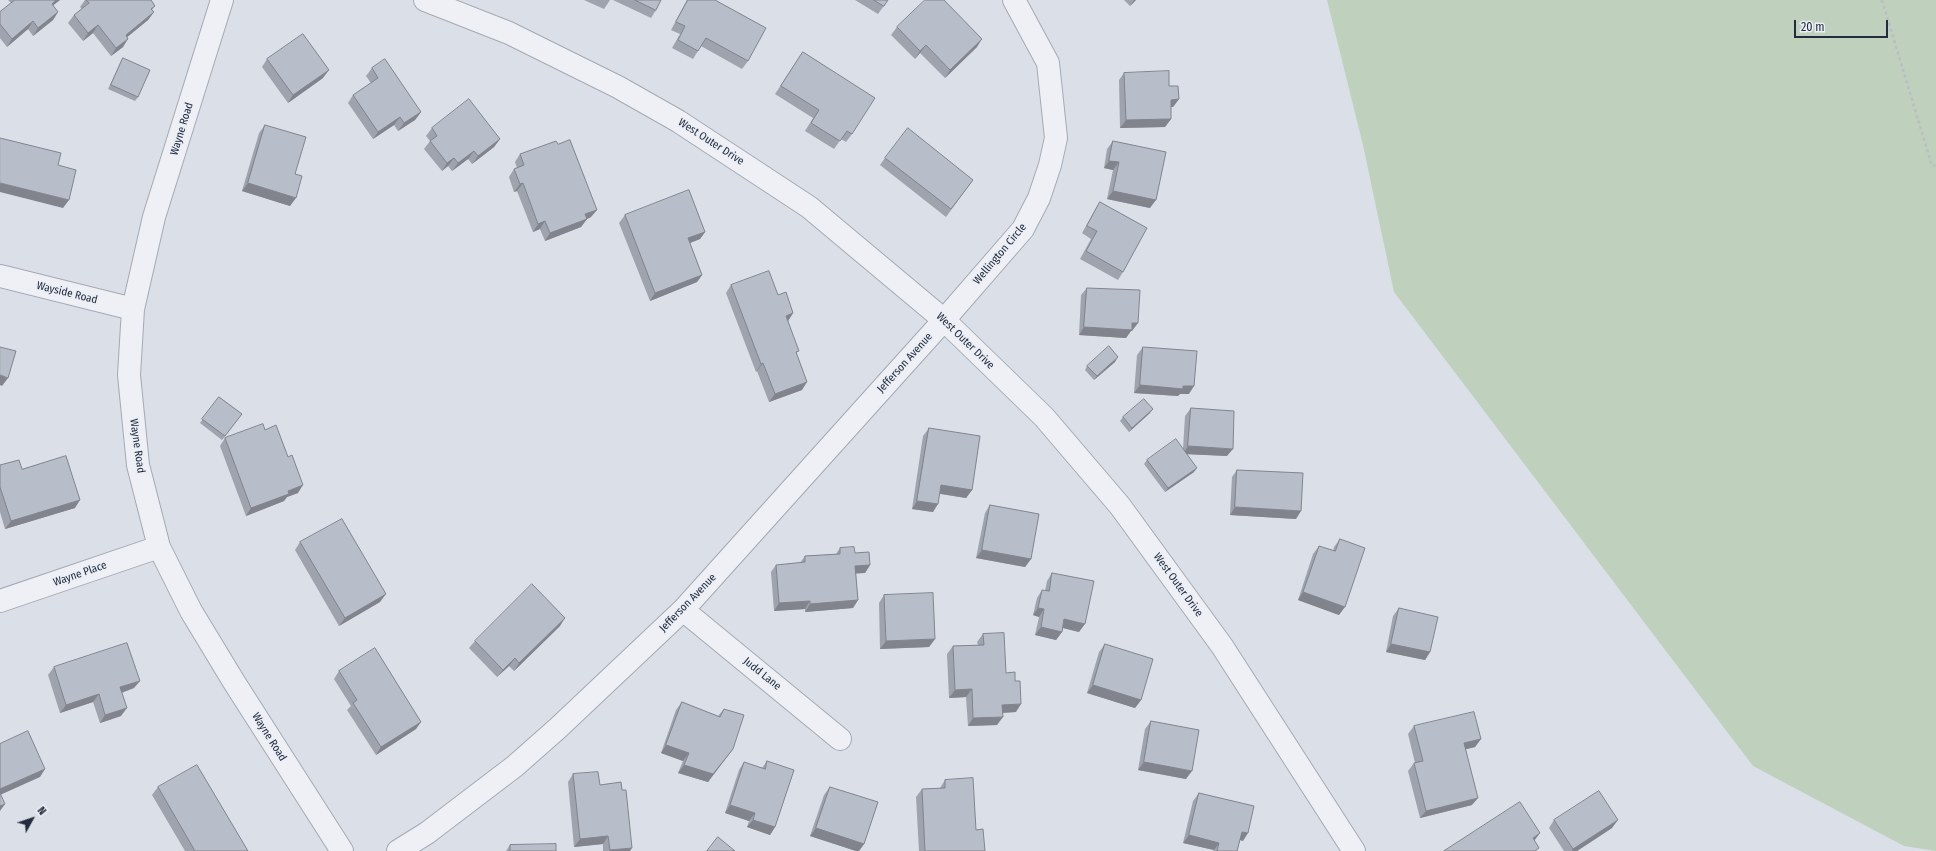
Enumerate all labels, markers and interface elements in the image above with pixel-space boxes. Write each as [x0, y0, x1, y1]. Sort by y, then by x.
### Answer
scale bar [1796, 12, 1890, 38]
text: 20 m [1801, 20, 1825, 34]
street label: Wayne Road [168, 101, 196, 157]
street label: West Outer Drive [676, 116, 746, 168]
street label: Wellington Circle [971, 221, 1029, 287]
street label: Wayside Road [35, 279, 99, 307]
street label: West Outer Drive [933, 310, 997, 372]
street label: Jefferson Avenue [875, 330, 935, 396]
street label: Wayne Road [127, 418, 147, 474]
street label: West Outer Drive [1150, 551, 1206, 619]
street label: Wayne Place [52, 559, 108, 589]
street label: Jefferson Avenue [657, 571, 719, 635]
street label: Judd Lane [741, 655, 783, 693]
street label: Wayne Road [249, 710, 289, 764]
north arrow [12, 799, 52, 839]
text: N [34, 804, 49, 818]

